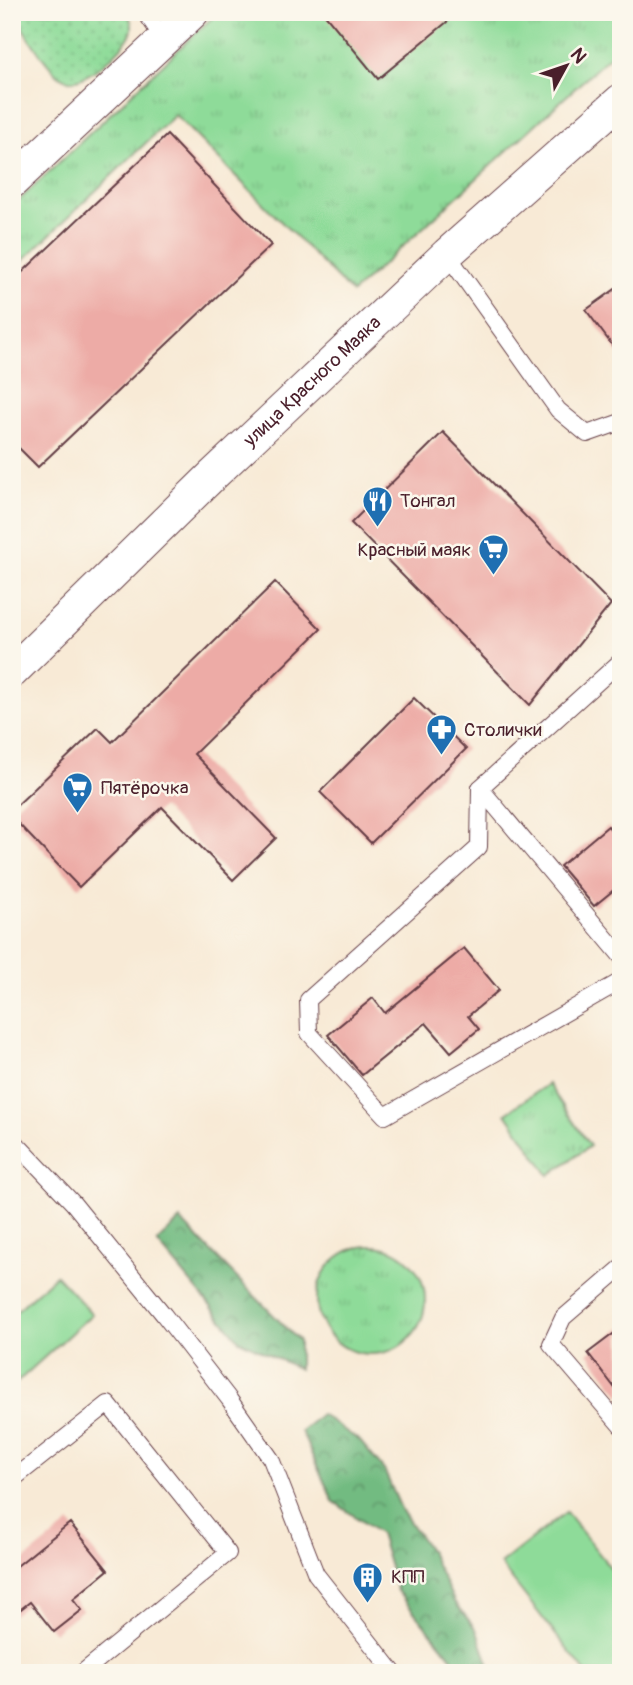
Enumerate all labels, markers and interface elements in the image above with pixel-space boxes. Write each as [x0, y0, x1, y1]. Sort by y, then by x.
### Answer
north arrow [532, 32, 602, 102]
text: N [565, 43, 592, 68]
street label: улица Красного Маяка [238, 310, 386, 453]
restaurant icon: Тонгал [360, 484, 394, 528]
place label: Тонгал [400, 489, 456, 513]
supermarket icon: Красный маяк [477, 533, 511, 577]
place label: Красный маяк [358, 538, 471, 562]
pharmacy icon: Столички [424, 713, 458, 757]
place label: Столички [464, 718, 542, 742]
supermarket icon: Пятёрочка [61, 771, 95, 815]
place label: Пятёрочка [101, 776, 189, 800]
building icon: КПП [351, 1560, 385, 1604]
place label: КПП [391, 1565, 425, 1589]

